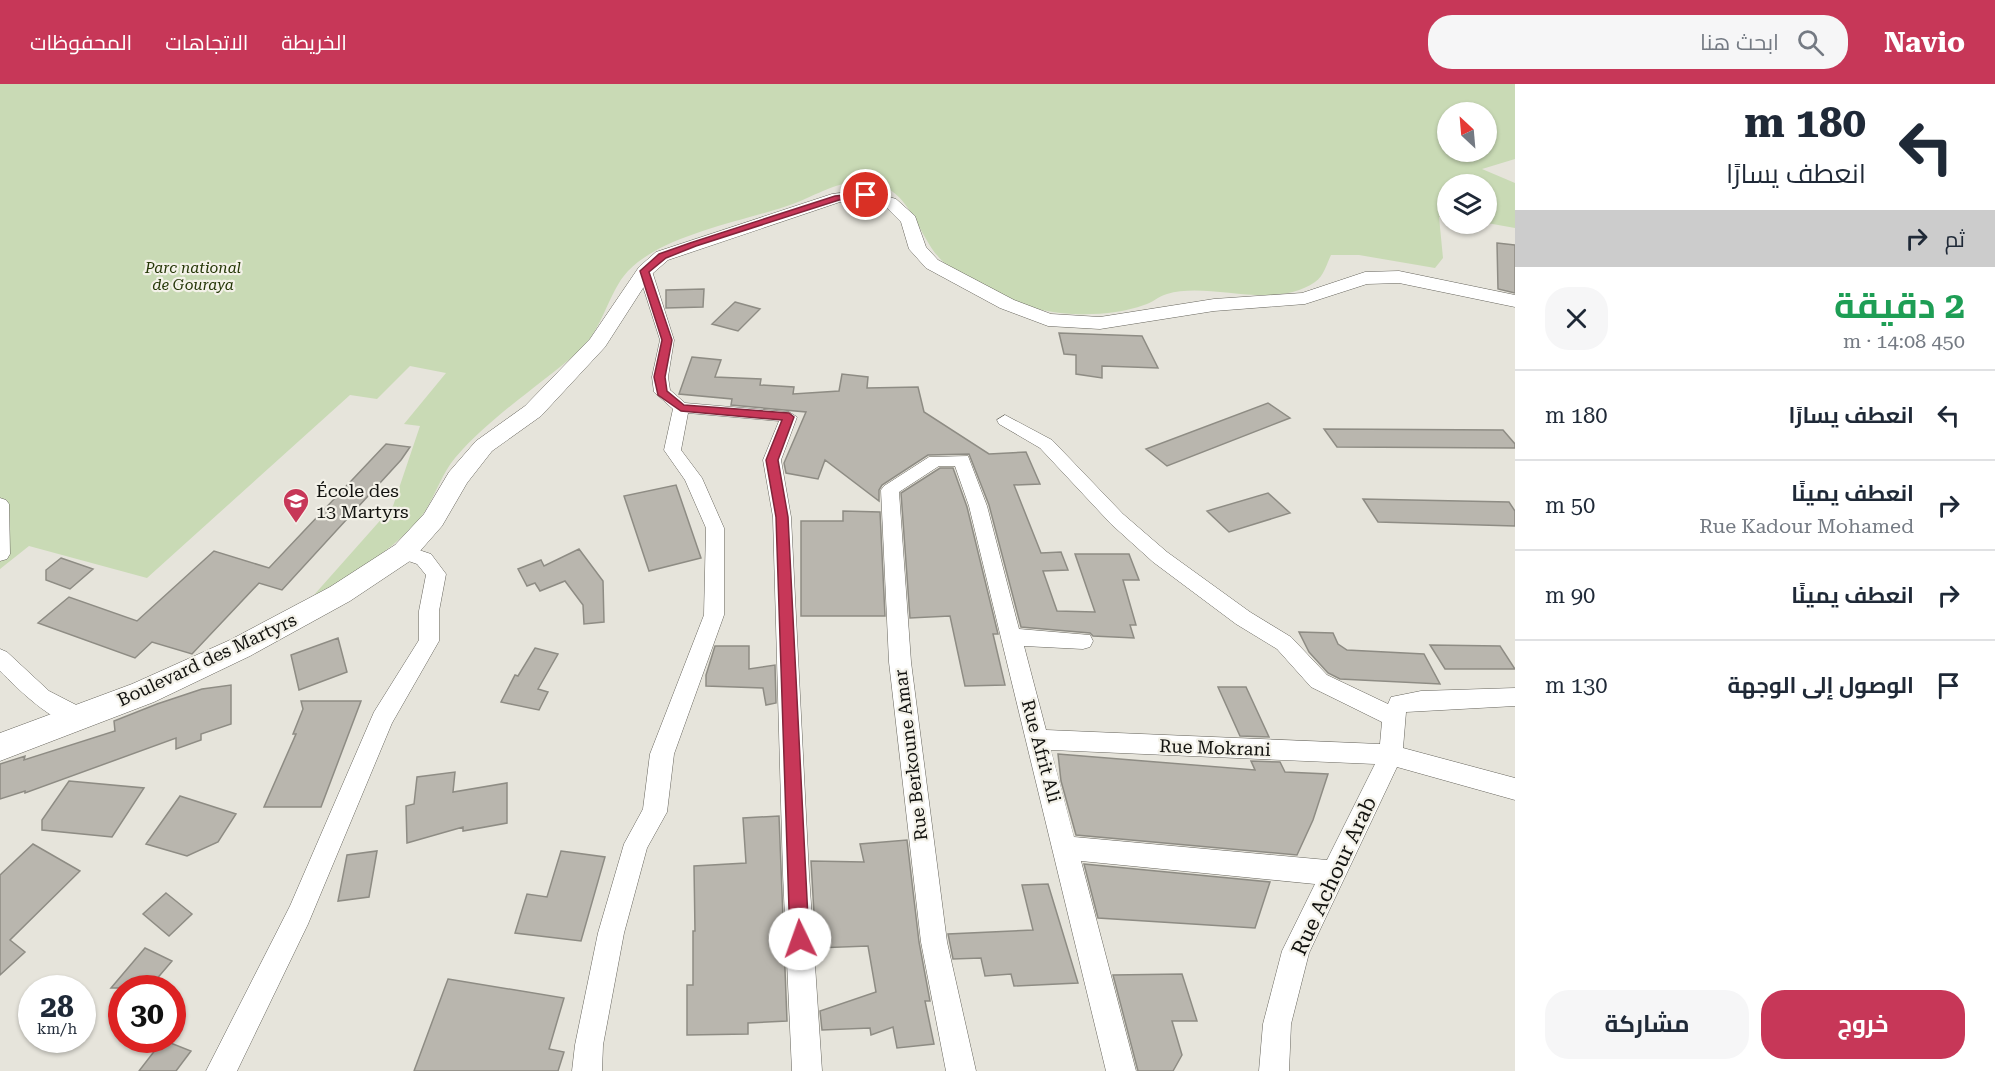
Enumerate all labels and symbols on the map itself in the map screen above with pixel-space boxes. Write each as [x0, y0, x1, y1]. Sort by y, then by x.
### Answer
north arrow [1437, 102, 1497, 162]
pin [840, 169, 891, 220]
park label: Parc national de Gouraya [144, 259, 242, 294]
place label: École des 13 Martyrs [316, 480, 409, 522]
school or university icon: École des 13 Martyrs [281, 486, 311, 524]
street label: Boulevard des Martyrs [114, 609, 300, 710]
street label: Rue Berkoune Amar [890, 668, 931, 842]
street label: Rue Afrit Ali [1018, 697, 1065, 805]
street label: Rue Mokrani [1159, 735, 1271, 760]
street label: Rue Achour Arab [1287, 793, 1381, 959]
position arrow [768, 907, 832, 971]
speed limit sign: 30 [108, 975, 186, 1053]

